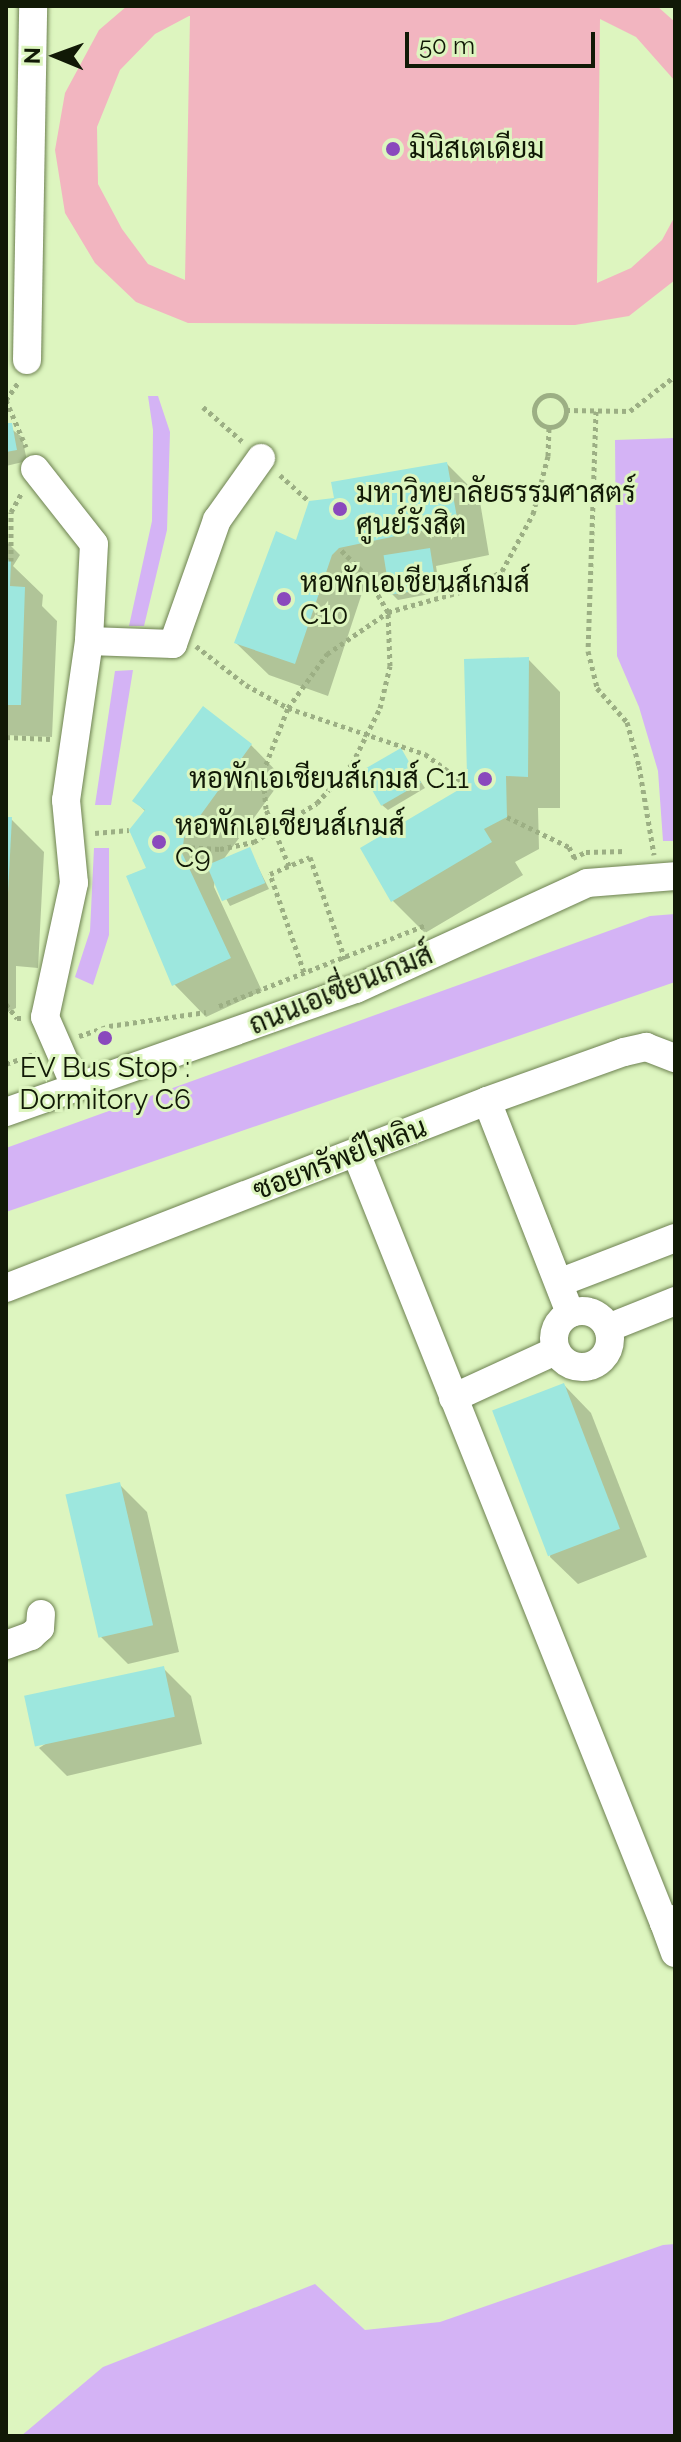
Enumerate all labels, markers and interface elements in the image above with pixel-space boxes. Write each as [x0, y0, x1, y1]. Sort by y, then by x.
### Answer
north arrow [16, 16, 96, 96]
scale bar [409, 16, 599, 66]
text: 50 m [419, 31, 475, 60]
text: N [19, 47, 45, 64]
place label: มินิสเตเดียม [409, 132, 544, 166]
marker: มินิสเตเดียม [384, 140, 402, 158]
place label: มหาวิทยาลัยธรรมศาสตร์ ศูนย์รังสิต [356, 476, 636, 542]
marker: มหาวิทยาลัยธรรมศาสตร์ ศูนย์รังสิต [331, 500, 349, 518]
place label: หอพักเอเชียนส์เกมส์ C10 [300, 566, 530, 632]
marker: หอพักเอเชียนส์เกมส์ C10 [275, 590, 293, 608]
place label: หอพักเอเชียนส์เกมส์ C11 [189, 762, 469, 796]
marker: หอพักเอเชียนส์เกมส์ C11 [476, 770, 494, 788]
place label: หอพักเอเชียนส์เกมส์ C9 [175, 809, 405, 875]
marker: หอพักเอเชียนส์เกมส์ C9 [150, 833, 168, 851]
street label: ถนนเอเซี่ยนเกมส์ [244, 938, 438, 1042]
marker: EV Bus Stop : Dormitory C6 [96, 1029, 114, 1047]
place label: EV Bus Stop : Dormitory C6 [19, 1051, 191, 1117]
street label: ซอยทรัพย์ไพลิน [249, 1111, 431, 1207]

